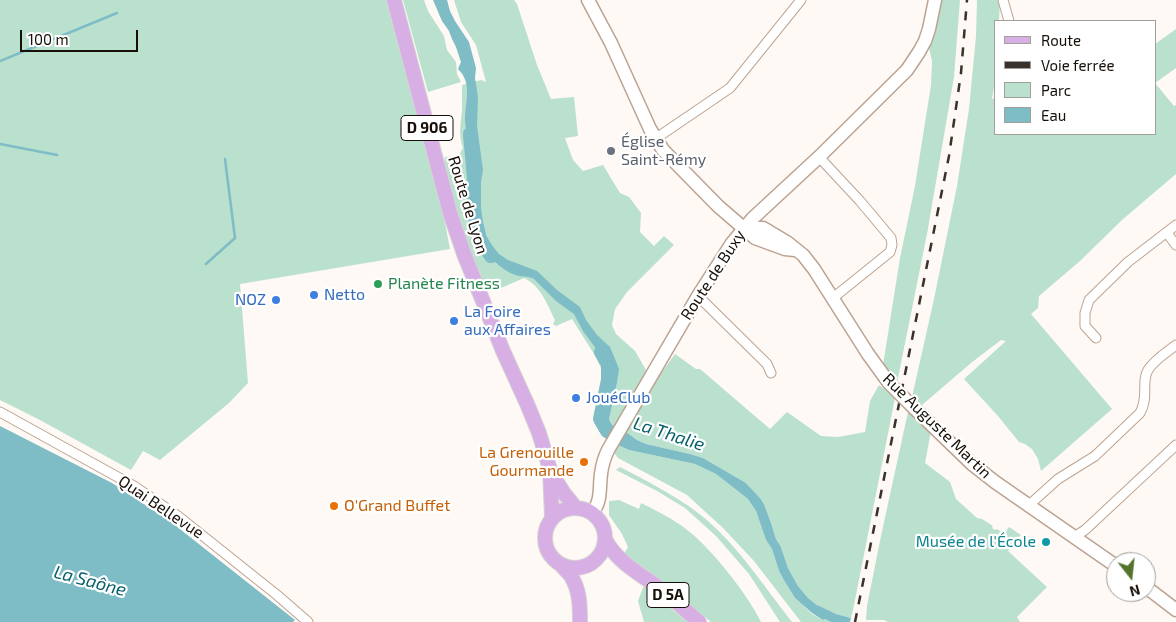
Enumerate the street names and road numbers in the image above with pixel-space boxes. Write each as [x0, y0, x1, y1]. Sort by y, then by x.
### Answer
road number: D 906 [401, 116, 453, 140]
street label: Route de Lyon [444, 154, 492, 256]
street label: Route de Buxy [677, 226, 749, 324]
street label: Rue Auguste Martin [879, 369, 995, 483]
street label: Quai Bellevue [115, 471, 207, 543]
road number: D 5A [647, 582, 689, 608]

